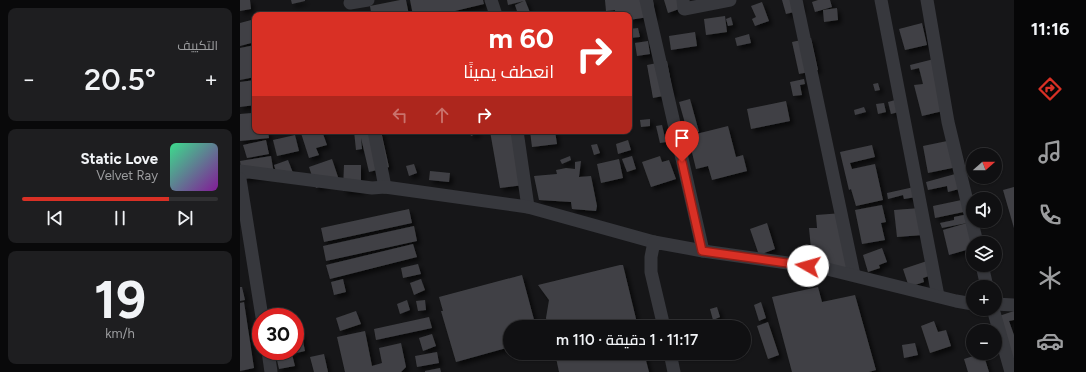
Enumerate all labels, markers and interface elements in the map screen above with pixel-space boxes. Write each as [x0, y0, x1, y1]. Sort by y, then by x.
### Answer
text: 11:16 [1031, 18, 1069, 40]
text: 60 m [489, 21, 554, 55]
icon: right [568, 28, 620, 80]
text: التكييف [177, 38, 218, 53]
text: 20.5° [84, 61, 156, 98]
text: انعطف يمينًا [463, 61, 554, 83]
text: − [22, 66, 36, 93]
text: + [204, 66, 218, 93]
icon: directions [1036, 75, 1064, 103]
icon: left [389, 104, 411, 126]
icon: ahead [431, 104, 453, 126]
icon: right [473, 104, 495, 126]
pin [665, 121, 699, 162]
icon: arrive [671, 127, 693, 149]
icon: music [1036, 138, 1064, 166]
north arrow [966, 148, 1002, 184]
map controls [966, 148, 1002, 360]
text: Static Love [80, 150, 158, 168]
text: Velvet Ray [96, 168, 158, 183]
button: sound [966, 192, 1002, 228]
icon: phone [1036, 201, 1064, 229]
icon: previous [44, 207, 66, 229]
icon: pause [109, 207, 131, 229]
icon: next [174, 207, 196, 229]
button: layers [966, 236, 1002, 272]
position arrow [787, 245, 829, 287]
icon: climate [1036, 264, 1064, 292]
text: 19 [94, 269, 146, 331]
button: + [966, 280, 1002, 316]
speed limit sign: 30 [252, 308, 304, 360]
button: − [966, 324, 1002, 360]
text: km/h [105, 326, 135, 341]
icon: car [1036, 327, 1064, 355]
text: 11:17 · 1 دقيقة · 110 m [556, 331, 698, 349]

